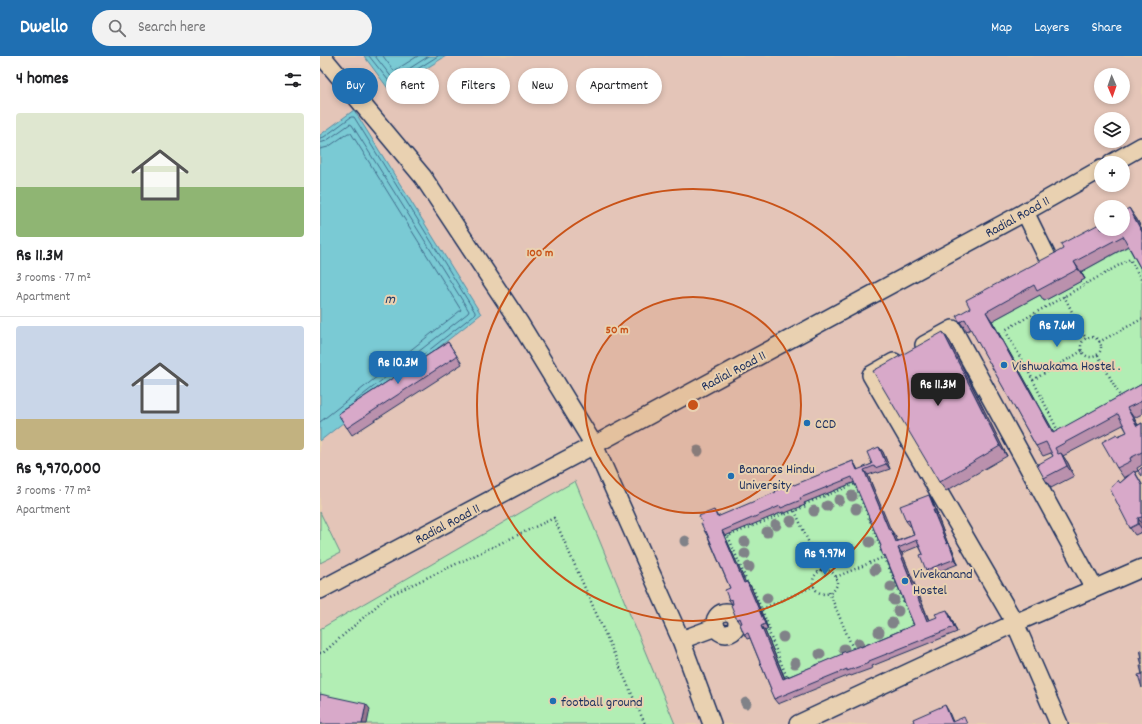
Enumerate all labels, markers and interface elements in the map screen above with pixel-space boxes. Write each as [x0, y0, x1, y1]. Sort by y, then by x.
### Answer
search box [92, 10, 372, 46]
text: Dwello [20, 15, 68, 42]
icon: search [106, 17, 128, 39]
text: Search here [138, 17, 206, 39]
text: Map [991, 18, 1012, 38]
text: Layers [1034, 18, 1069, 38]
text: Share [1091, 18, 1122, 38]
text: 4 homes [16, 68, 69, 92]
chip: Buy [332, 68, 378, 104]
chip: Rent [386, 68, 439, 104]
chip: Filters [447, 68, 510, 104]
chip: New [518, 68, 568, 104]
chip: Apartment [576, 68, 662, 104]
north arrow [1094, 68, 1130, 104]
map controls [1094, 68, 1130, 236]
icon: filters [282, 69, 304, 91]
button: layers [1094, 112, 1130, 148]
icon: home [124, 139, 196, 211]
button: + [1094, 156, 1130, 192]
street label: Radial Road 11 [982, 192, 1054, 244]
button: − [1094, 200, 1130, 236]
text: Rs 11.3M [16, 245, 63, 269]
text: 100 m [527, 245, 553, 262]
text: 3 rooms · 77 m² [16, 269, 91, 288]
text: Apartment [16, 288, 70, 307]
water label: m [385, 289, 396, 311]
pin: Rs 7.6M [1020, 314, 1094, 348]
text: Rs 7.6M [1039, 317, 1075, 336]
text: 50 m [605, 322, 629, 339]
street label: Radial Road 11 [698, 346, 770, 397]
pin: Rs 10.3M [357, 351, 439, 385]
icon: home [124, 352, 196, 424]
text: Rs 10.3M [378, 354, 418, 373]
place label: Vishwakama Hostel . [1012, 357, 1120, 377]
marker: Vishwakama Hostel . [999, 360, 1009, 370]
pin: Rs 11.3M [897, 373, 979, 407]
text: Rs 11.3M [920, 376, 956, 395]
centre of rings [686, 398, 700, 412]
place label: CCD [815, 415, 836, 435]
marker: CCD [802, 418, 812, 428]
text: Rs 9,970,000 [16, 458, 101, 482]
place label: Banaras Hindu University [739, 460, 815, 496]
marker: Banaras Hindu University [726, 471, 736, 481]
text: 3 rooms · 77 m² [16, 482, 91, 501]
street label: Radial Road 11 [412, 499, 484, 550]
text: Apartment [16, 501, 70, 520]
pin: Rs 9.97M [784, 542, 866, 576]
text: Rs 9.97M [804, 545, 846, 564]
place label: Vivekanand Hostel [913, 565, 973, 601]
marker: Vivekanand Hostel [900, 576, 910, 586]
place label: football ground [561, 693, 643, 713]
marker: football ground [548, 696, 558, 706]

